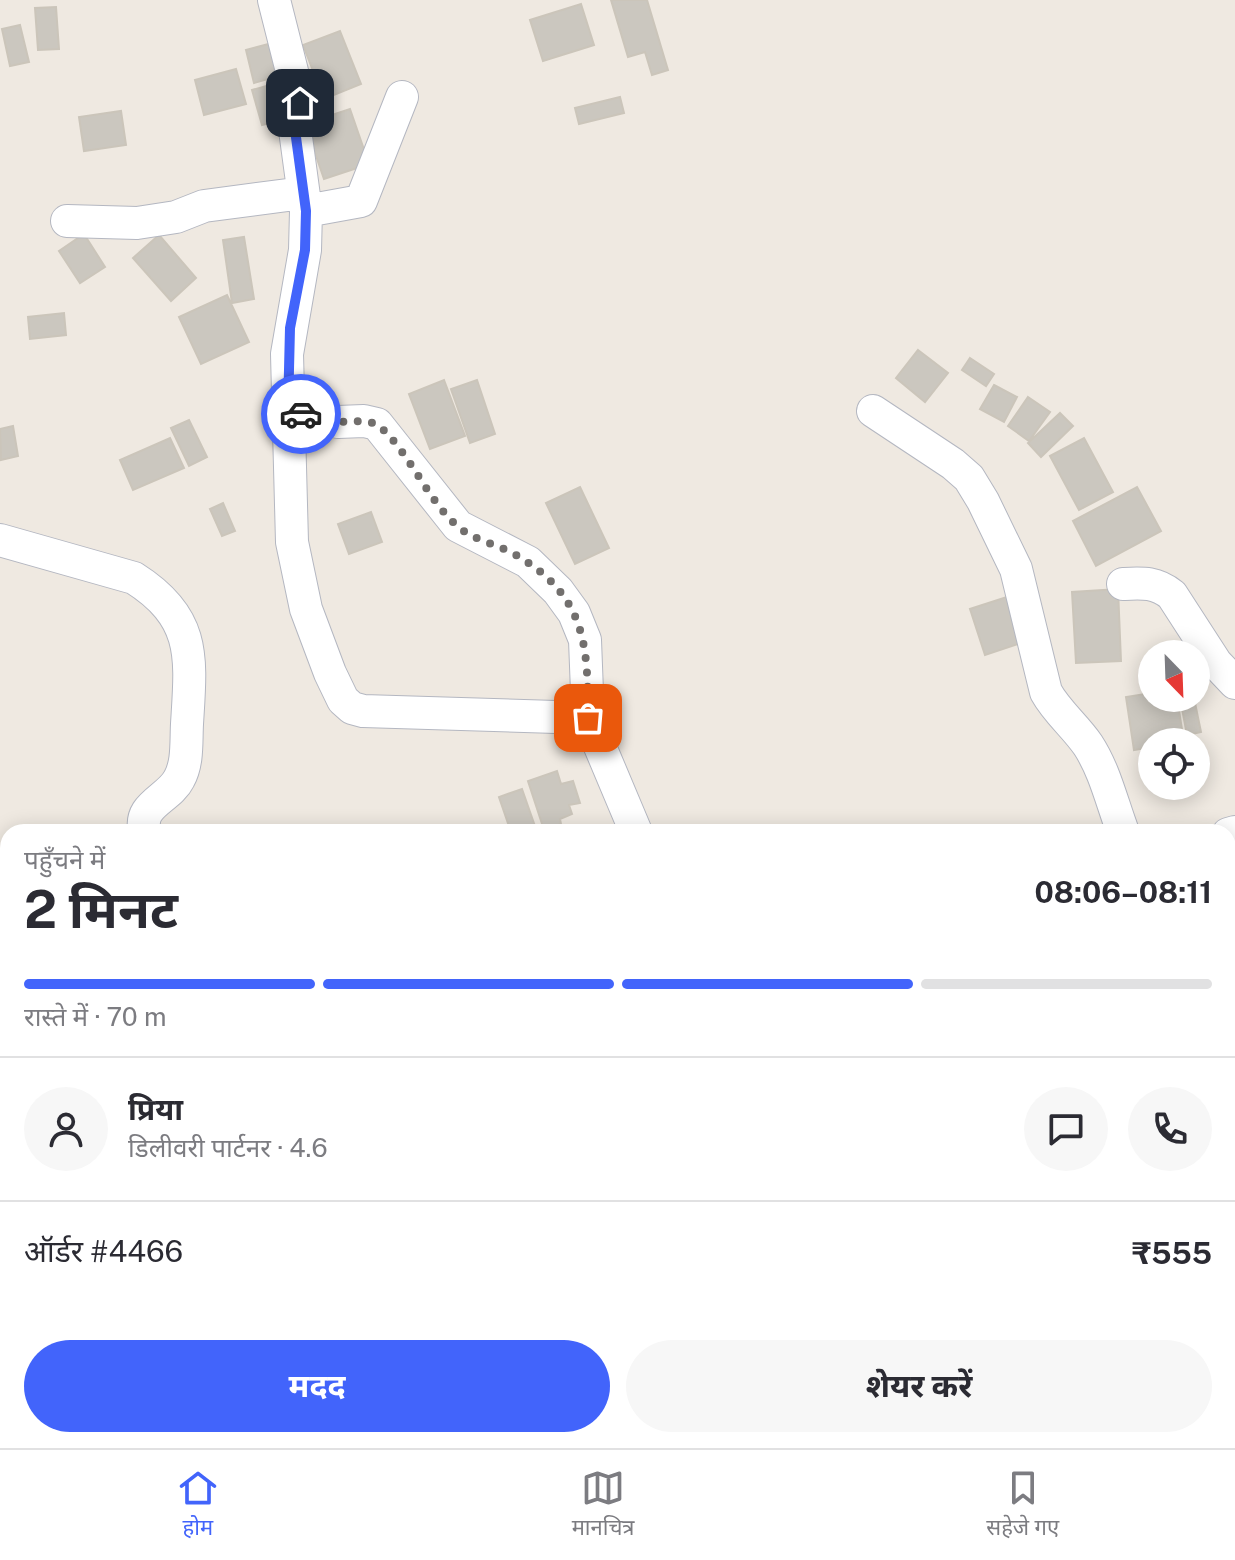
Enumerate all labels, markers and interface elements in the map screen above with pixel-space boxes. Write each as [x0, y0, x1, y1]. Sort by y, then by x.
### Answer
pin [266, 69, 334, 137]
icon: home [278, 81, 322, 125]
courier [261, 374, 341, 454]
icon: car [279, 392, 323, 436]
north arrow [1138, 640, 1210, 712]
map controls [1138, 640, 1210, 800]
pin [554, 684, 622, 752]
icon: bag [566, 696, 610, 740]
button: locate [1138, 728, 1210, 800]
text: पहुँचने में [24, 844, 105, 875]
text: 08:06–08:11 [1035, 874, 1212, 910]
text: 2 मिनट [24, 879, 178, 940]
text: रास्ते में · 70 m [24, 1001, 166, 1032]
button: person [24, 1087, 108, 1171]
button: chat [1024, 1087, 1108, 1171]
button: phone [1128, 1087, 1212, 1171]
text: प्रिया [128, 1091, 183, 1127]
text: डिलीवरी पार्टनर · 4.6 [128, 1132, 328, 1163]
text: ऑर्डर #4466 [24, 1233, 183, 1269]
text: ₹555 [1132, 1235, 1212, 1271]
button: मदद [24, 1340, 610, 1432]
button: शेयर करें [626, 1340, 1212, 1432]
tab: होम [176, 1466, 220, 1544]
tab: मानचित्र [572, 1466, 635, 1544]
tab: सहेजे गए [986, 1466, 1059, 1544]

